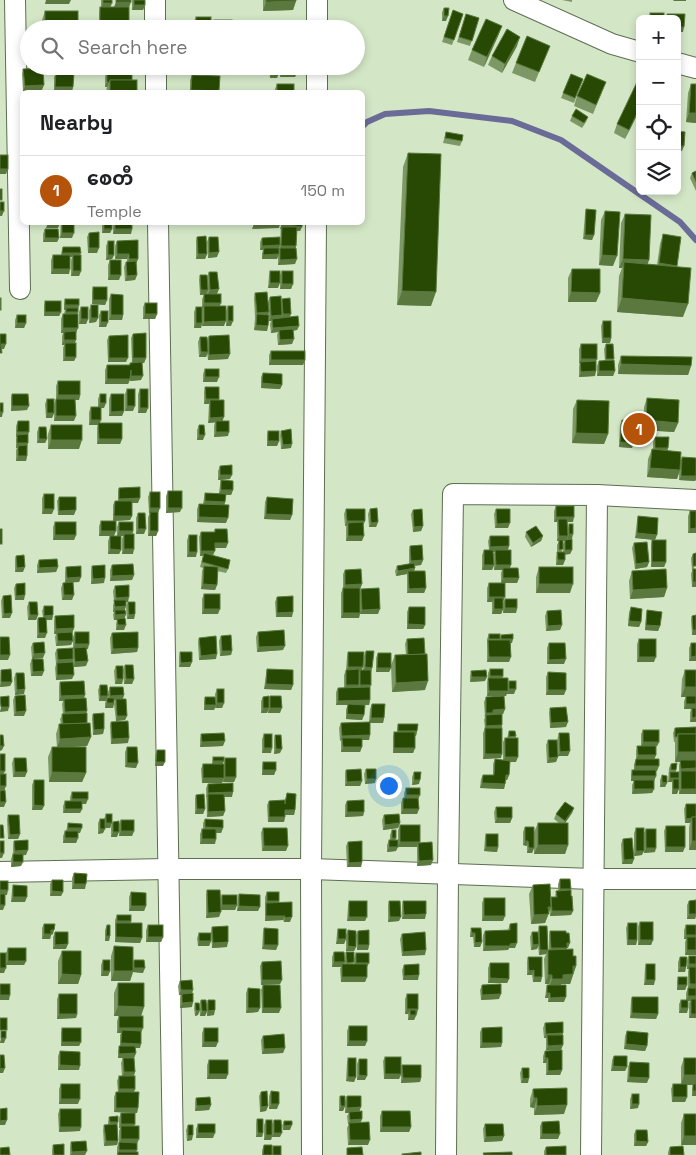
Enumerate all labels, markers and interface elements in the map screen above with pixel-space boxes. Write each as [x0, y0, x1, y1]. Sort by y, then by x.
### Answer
map controls [636, 15, 681, 195]
button: + [636, 15, 681, 60]
search box [20, 20, 365, 75]
icon: search [38, 34, 66, 62]
text: Search here [78, 35, 188, 60]
button: − [636, 60, 681, 105]
button: locate [636, 105, 681, 150]
text: Nearby [40, 109, 113, 136]
button: layers [636, 150, 681, 195]
text: စေတီ [87, 166, 133, 191]
text: 1 [52, 180, 60, 201]
text: 150 m [301, 180, 345, 201]
text: Temple [87, 201, 142, 222]
pin: 1 [623, 410, 655, 448]
your location [376, 773, 402, 799]

